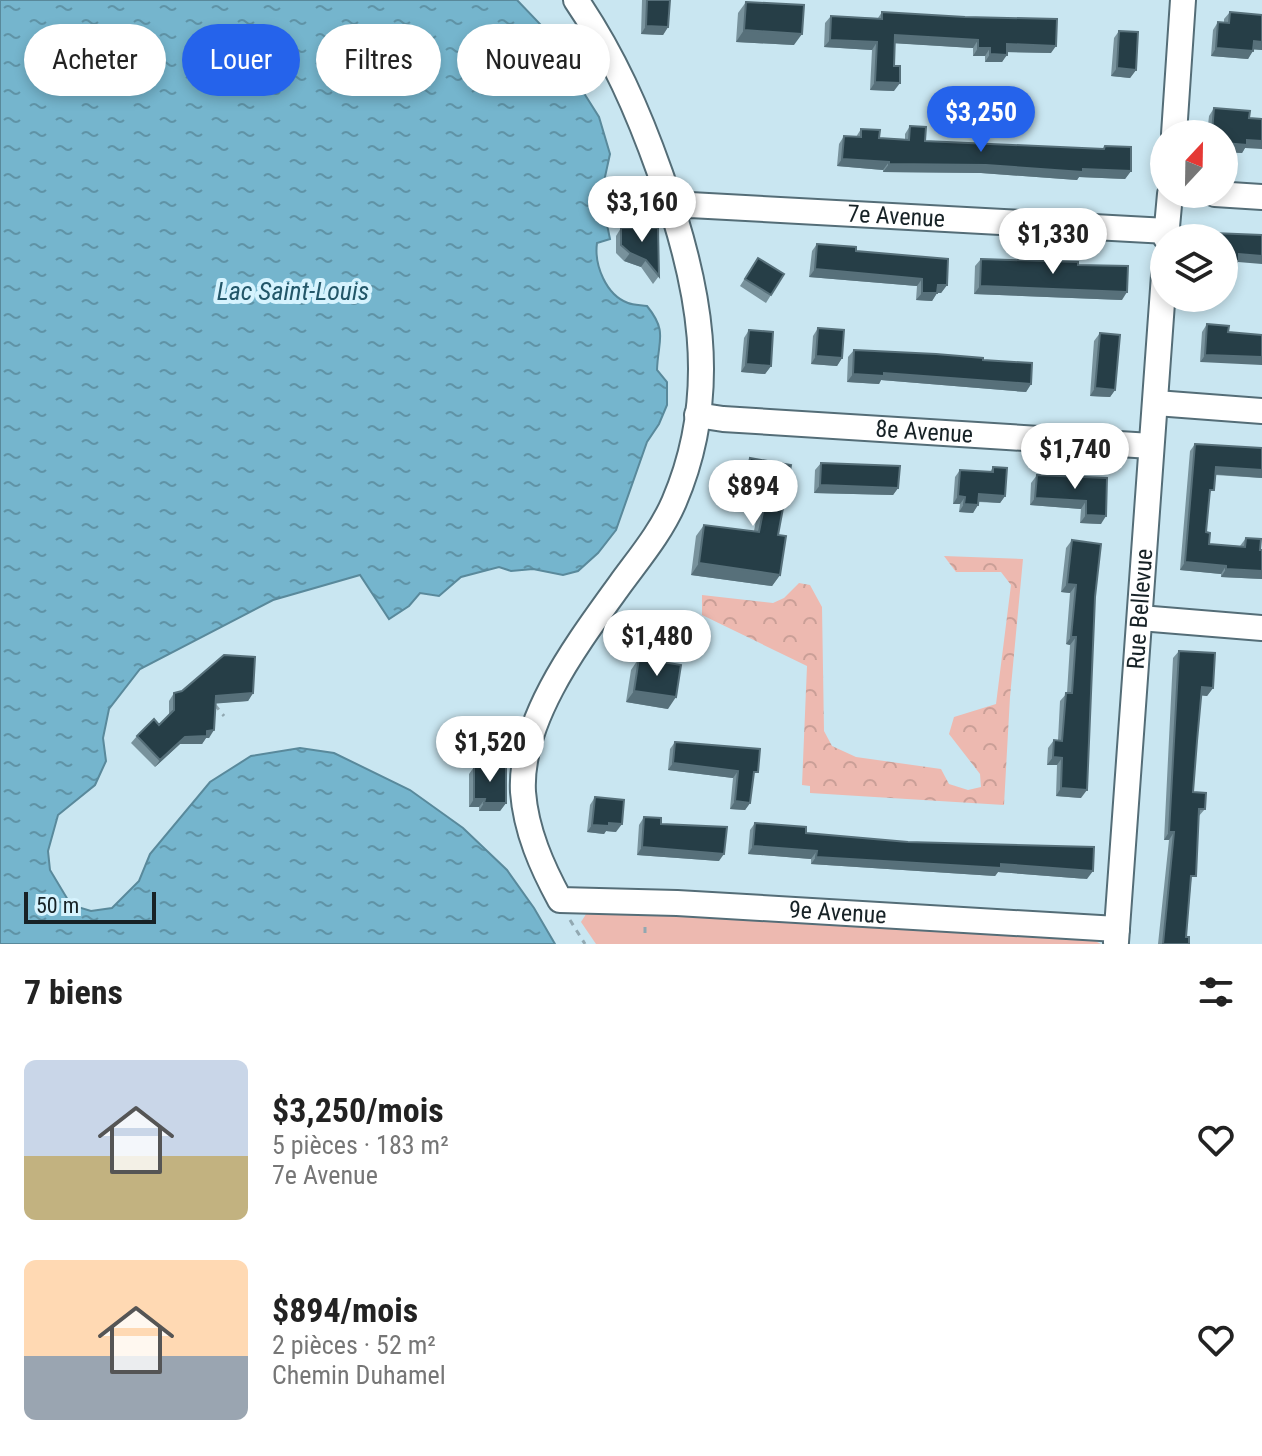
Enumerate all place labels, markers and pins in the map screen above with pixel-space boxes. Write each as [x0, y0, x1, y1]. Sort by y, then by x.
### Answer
pin: $3,250 [916, 86, 1046, 154]
pin: $3,160 [577, 176, 707, 244]
pin: $1,330 [988, 208, 1118, 276]
pin: $1,740 [1010, 423, 1140, 491]
pin: $894 [706, 460, 800, 528]
pin: $1,480 [592, 610, 722, 678]
pin: $1,520 [425, 716, 555, 784]

